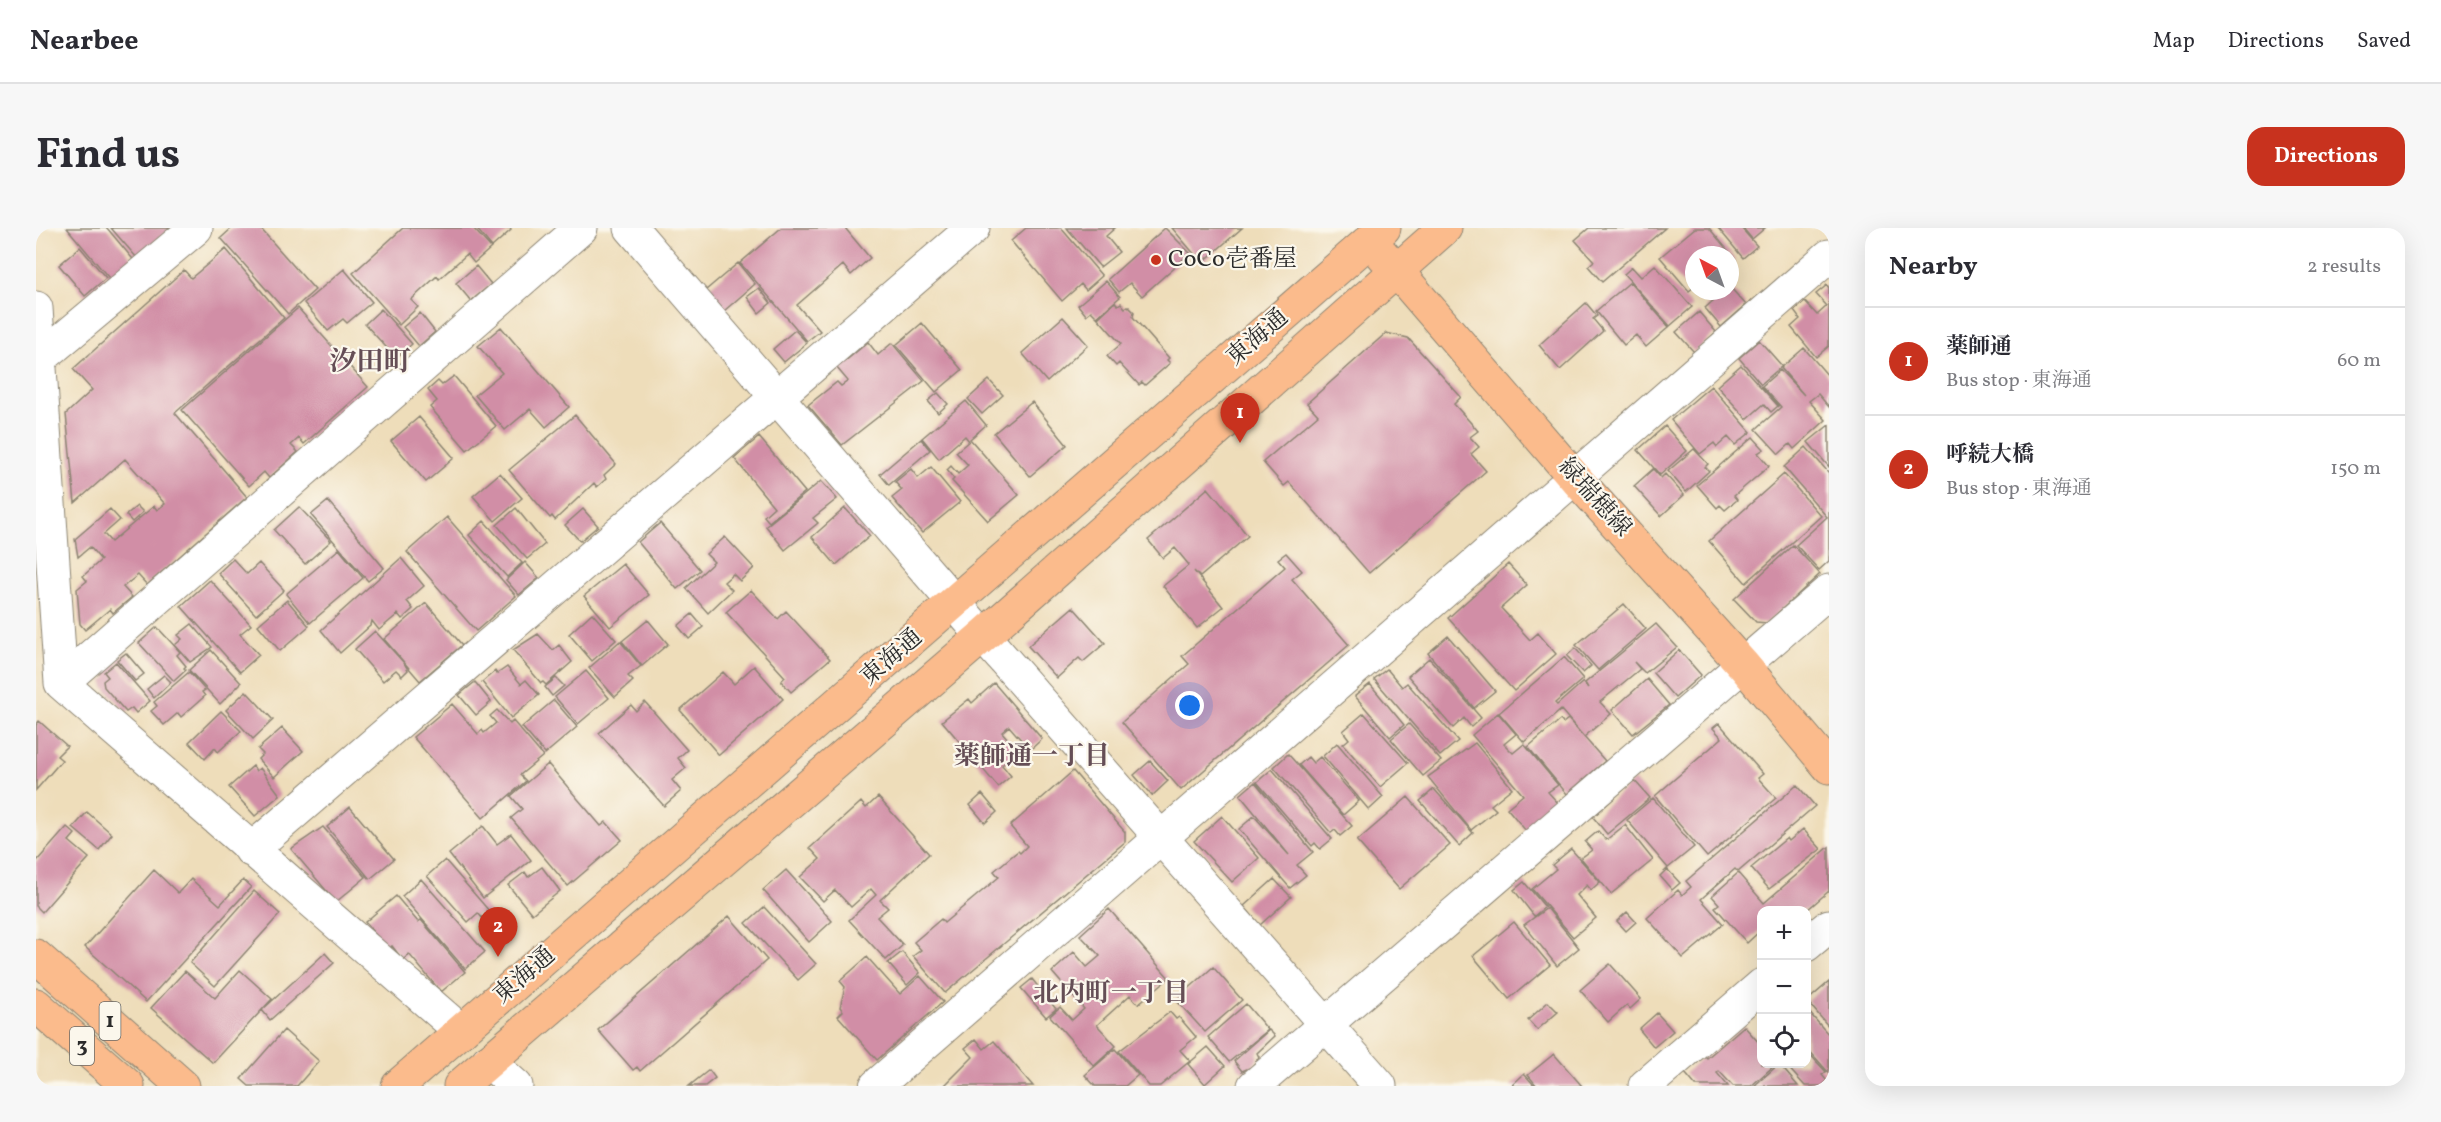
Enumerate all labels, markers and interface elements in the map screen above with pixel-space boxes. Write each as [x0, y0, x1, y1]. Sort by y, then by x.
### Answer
text: Nearbee [30, 22, 139, 61]
text: Map [2153, 27, 2195, 56]
text: Directions [2228, 27, 2324, 56]
text: Saved [2357, 27, 2411, 56]
text: Find us [36, 127, 180, 186]
button: Directions [2247, 127, 2405, 186]
place label: CoCo壱番屋 [1168, 243, 1297, 277]
north arrow [1685, 246, 1739, 300]
text: Nearby [1889, 249, 1978, 285]
marker: CoCo壱番屋 [1149, 253, 1163, 267]
text: 2 results [2307, 253, 2381, 281]
street label: 東海通 [1220, 302, 1296, 374]
text: 薬師通 [1946, 332, 2012, 363]
district label: 汐田町 [330, 344, 411, 382]
text: 1 [1904, 347, 1913, 375]
text: 60 m [2337, 347, 2381, 375]
text: Bus stop · 東海通 [1946, 367, 2092, 395]
pin: 1 [1220, 394, 1260, 443]
text: 呼続大橋 [1946, 440, 2034, 471]
street label: 緑瑞穂線 [1549, 451, 1639, 545]
text: 2 [1903, 455, 1914, 483]
text: 150 m [2330, 455, 2381, 483]
text: Bus stop · 東海通 [1946, 475, 2092, 503]
street label: 東海通 [854, 622, 930, 694]
your location [1175, 691, 1204, 720]
district label: 薬師通一丁目 [954, 739, 1110, 775]
map controls [1757, 906, 1811, 1068]
button: + [1757, 906, 1811, 960]
pin: 2 [478, 908, 518, 957]
street label: 東海通 [487, 940, 563, 1012]
button: − [1757, 960, 1811, 1014]
district label: 北内町一丁目 [1033, 976, 1189, 1012]
road number: 1 [100, 1002, 120, 1040]
button: locate [1757, 1014, 1811, 1068]
road number: 3 [70, 1027, 94, 1065]

